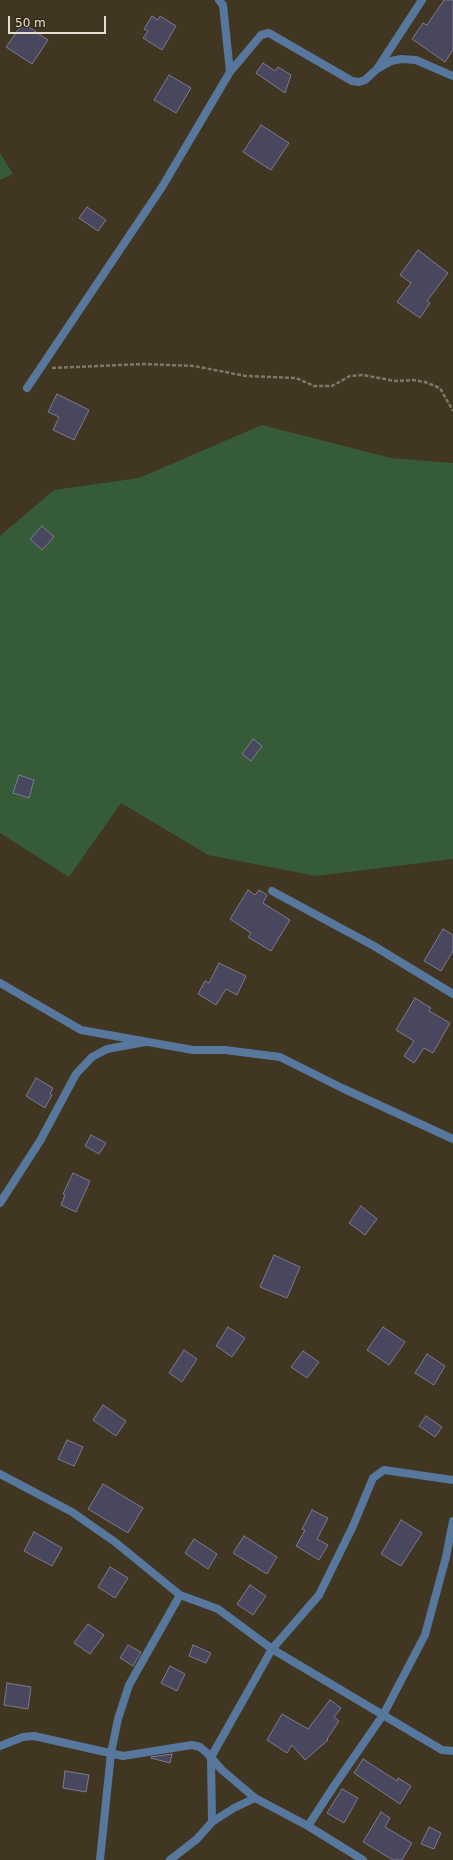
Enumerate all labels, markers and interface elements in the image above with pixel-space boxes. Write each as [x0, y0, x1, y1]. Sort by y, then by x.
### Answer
scale bar [10, 8, 108, 34]
text: 50 m [15, 16, 46, 30]

